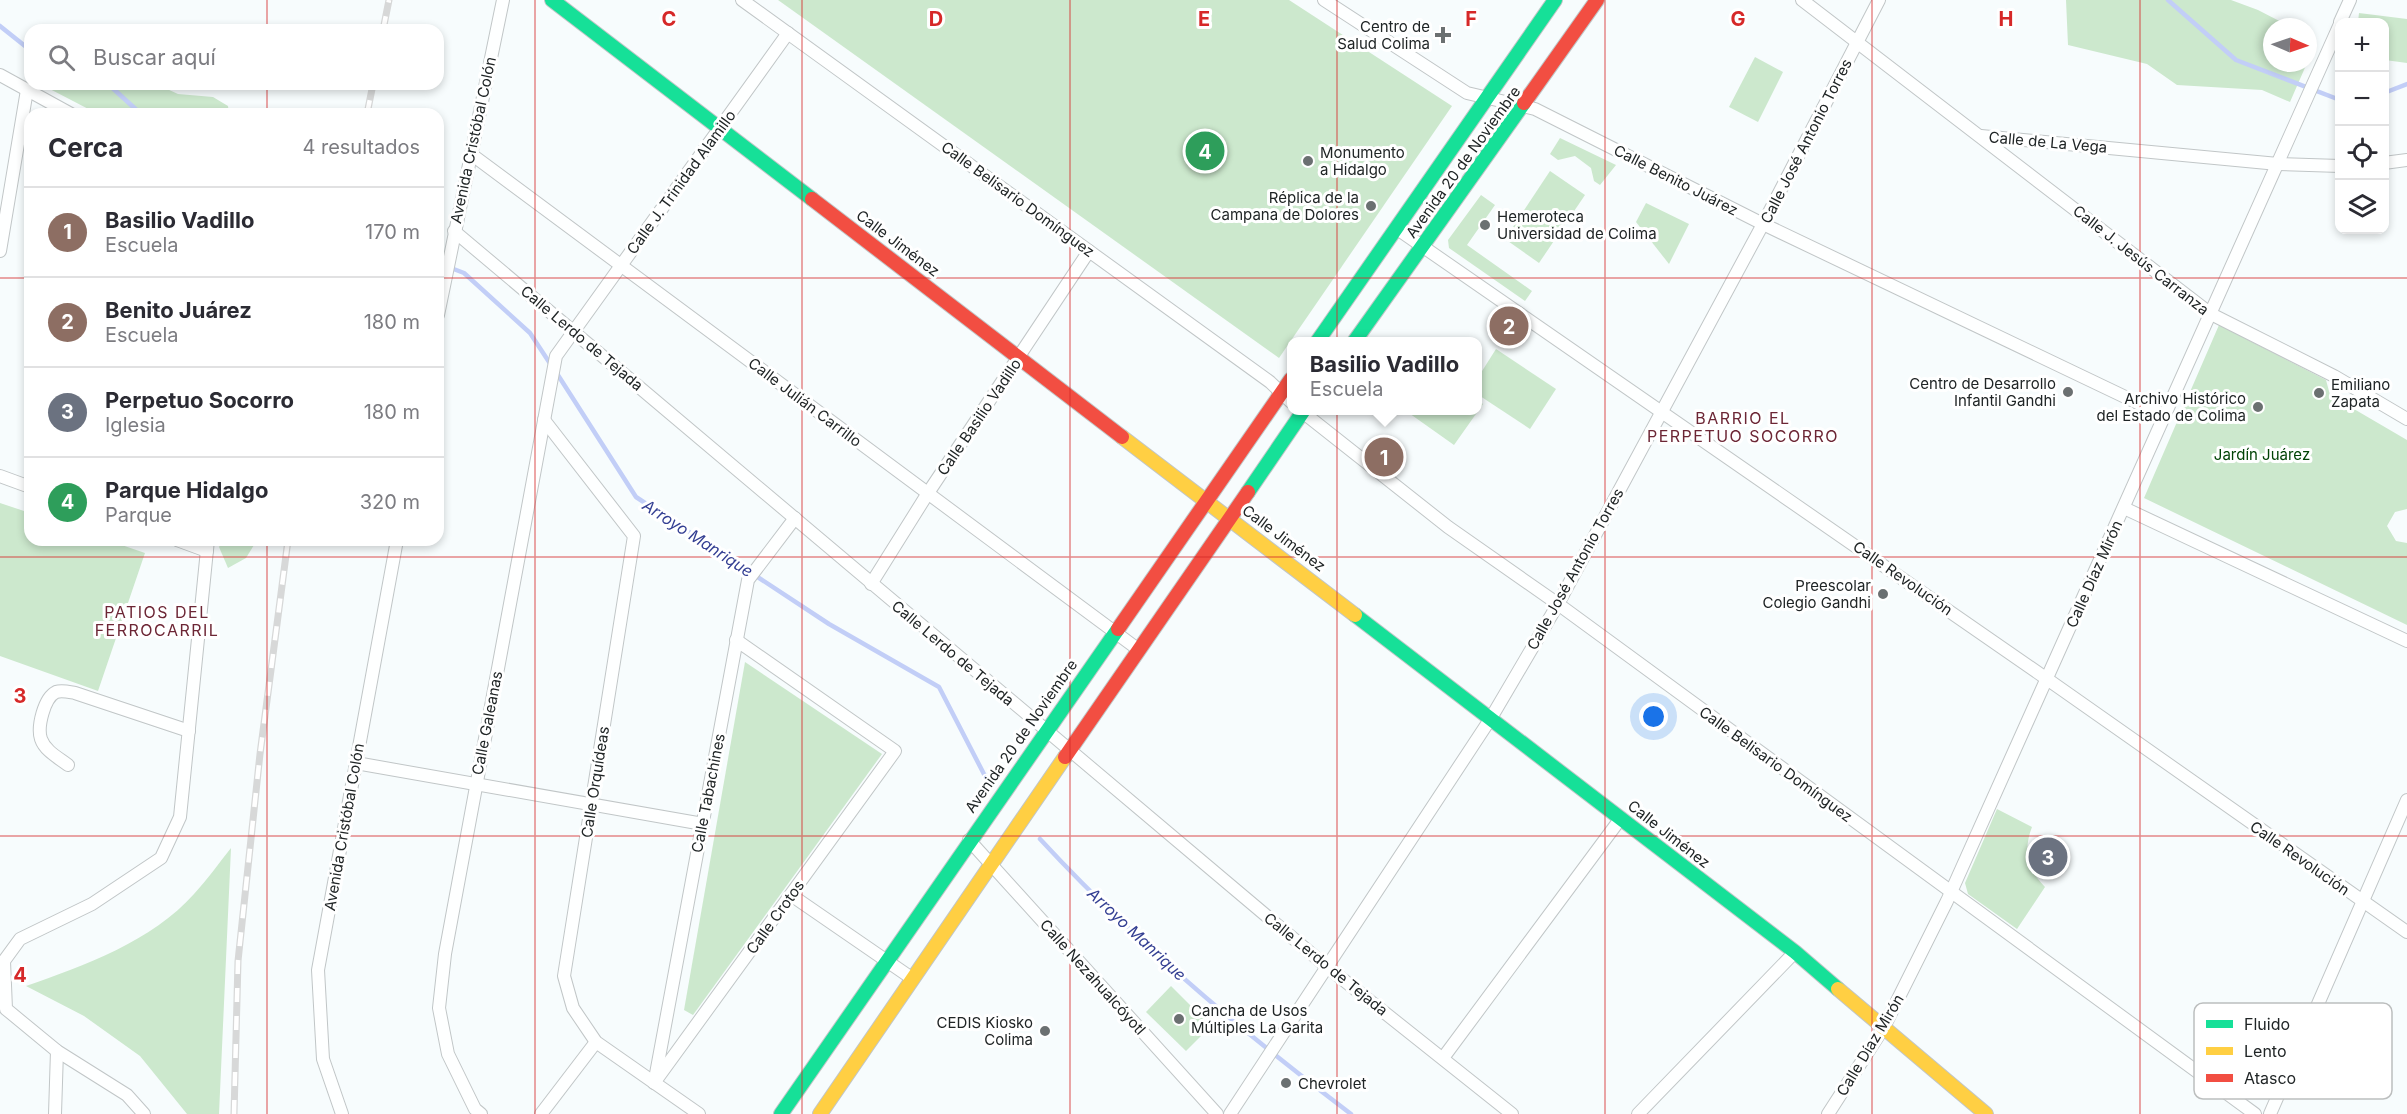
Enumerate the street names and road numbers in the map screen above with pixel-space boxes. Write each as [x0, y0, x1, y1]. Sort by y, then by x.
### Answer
street label: Avenida Cristóbal Colón [446, 55, 500, 225]
street label: Calle José Antonio Torres [1756, 55, 1856, 226]
street label: Avenida 20 de Noviembre [1402, 82, 1524, 242]
street label: Calle J. Trinidad Alamillo [622, 106, 740, 258]
street label: Calle de La Vega [1988, 127, 2108, 157]
street label: Calle Belisario Domínguez [938, 137, 1098, 261]
street label: Calle Benito Juárez [1611, 141, 1741, 219]
street label: Calle J. Jesús Carranza [2069, 201, 2213, 319]
street label: Calle Jiménez [853, 206, 943, 280]
street label: Calle Lerdo de Tejada [517, 281, 647, 395]
street label: Calle Julián Carrillo [745, 353, 865, 451]
street label: Calle Basilio Vadillo [933, 355, 1025, 479]
street label: Calle José Antonio Torres [1523, 485, 1628, 653]
street label: Calle Jiménez [1239, 501, 1329, 575]
street label: Calle Díaz Mirón [2062, 517, 2126, 631]
street label: Calle Revolución [1850, 537, 1956, 619]
street label: Calle Lerdo de Tejada [888, 596, 1018, 710]
street label: Avenida 20 de Noviembre [961, 656, 1081, 816]
street label: Calle Galeanas [468, 669, 506, 777]
street label: Calle Belisario Domínguez [1696, 702, 1856, 826]
street label: Calle Orquídeas [577, 725, 613, 839]
street label: Calle Tabachines [687, 732, 729, 854]
street label: Avenida Cristóbal Colón [320, 742, 368, 912]
street label: Calle Jiménez [1624, 796, 1714, 872]
street label: Calle Revolución [2247, 817, 2353, 899]
street label: Calle Crotos [742, 876, 808, 958]
street label: Calle Lerdo de Tejada [1260, 908, 1392, 1020]
street label: Calle Nezahualcóyotl [1036, 915, 1150, 1039]
street label: Calle Díaz Mirón [1832, 991, 1908, 1099]

